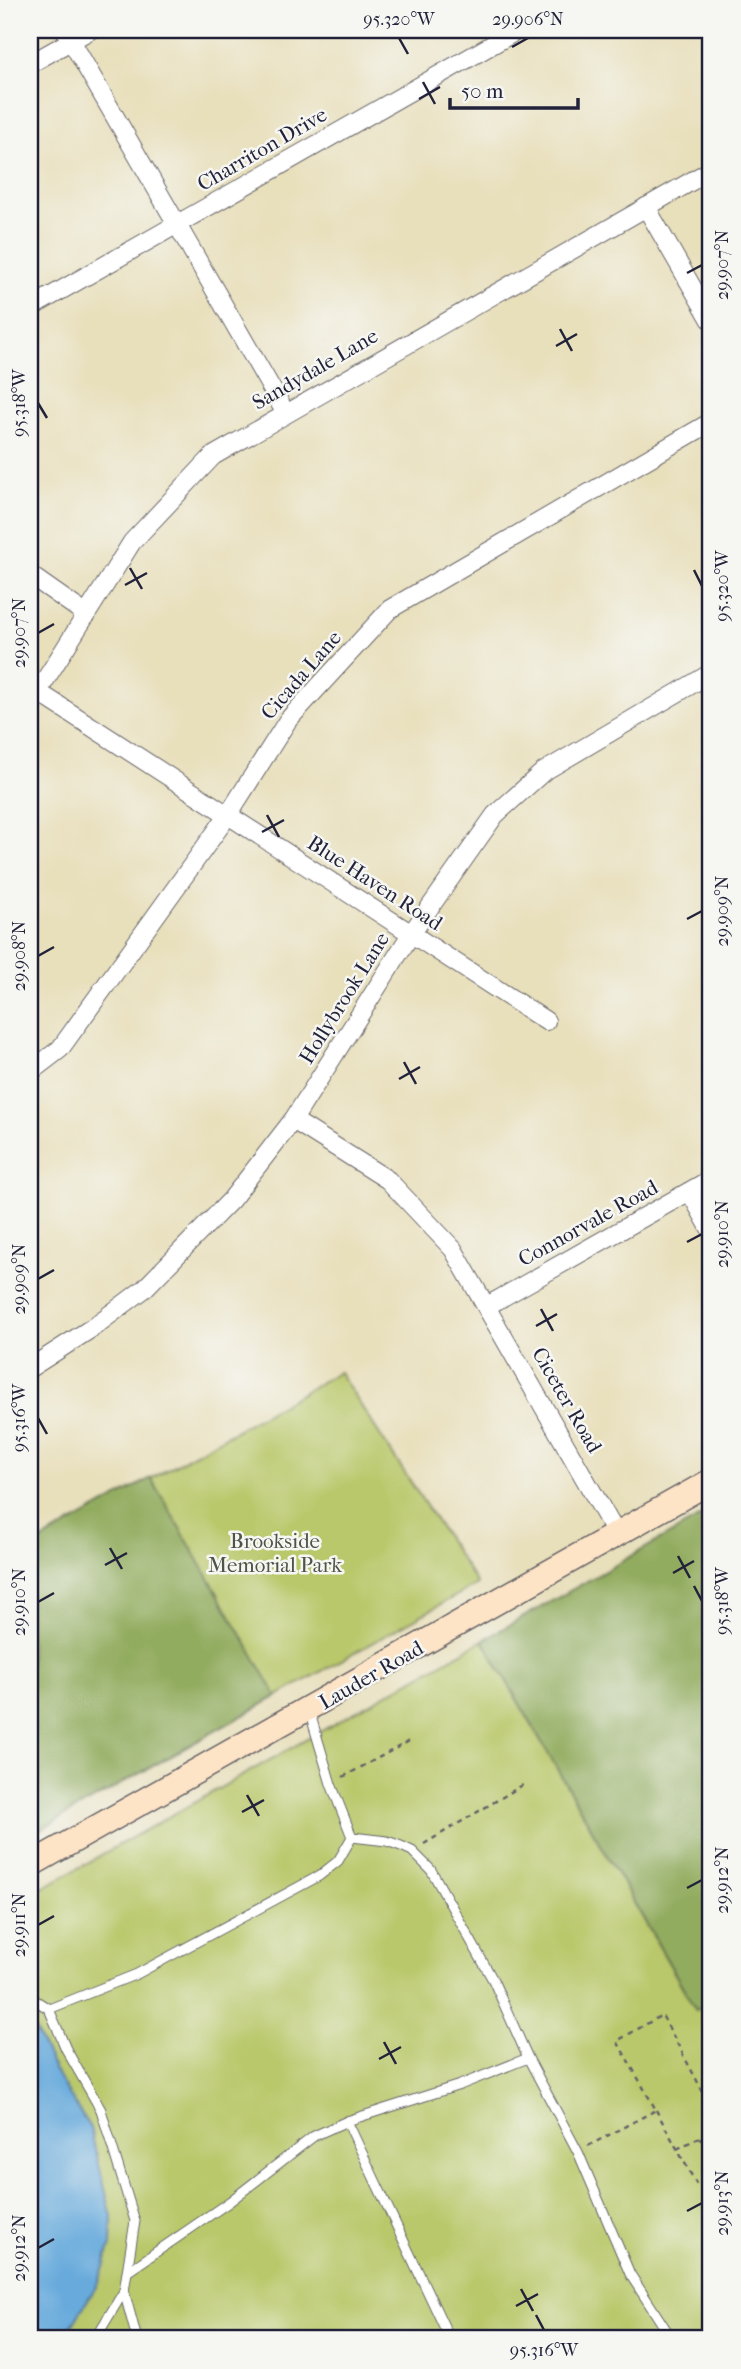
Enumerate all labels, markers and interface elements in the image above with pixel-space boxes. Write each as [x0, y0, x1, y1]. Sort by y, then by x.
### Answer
text: 95.320°W [363, 9, 436, 30]
text: 29.906°N [492, 9, 564, 30]
scale bar [450, 66, 578, 110]
text: 50 m [461, 79, 504, 103]
street label: Charriton Drive [193, 102, 331, 196]
text: 29.907°N [712, 230, 733, 300]
street label: Sandydale Lane [248, 323, 382, 415]
text: 95.318°W [9, 368, 30, 437]
text: 95.320°W [712, 549, 733, 622]
text: 29.907°N [9, 598, 30, 668]
street label: Cicada Lane [256, 626, 346, 724]
street label: Blue Haven Road [303, 830, 447, 936]
text: 29.909°N [712, 875, 733, 946]
text: 29.908°N [9, 920, 30, 991]
street label: Hollybrook Lane [294, 928, 394, 1068]
street label: Connorvale Road [514, 1174, 662, 1271]
text: 29.910°N [712, 1200, 733, 1268]
text: 29.909°N [9, 1243, 30, 1314]
street label: Ciceter Road [527, 1343, 607, 1457]
text: 95.316°W [9, 1382, 30, 1452]
park label: Brookside Memorial Park [208, 1529, 342, 1577]
text: 95.318°W [712, 1566, 733, 1635]
text: 29.910°N [9, 1568, 30, 1636]
street label: Lauder Road [315, 1635, 428, 1714]
text: 29.912°N [712, 1846, 733, 1914]
text: 29.911°N [9, 1892, 30, 1957]
text: 29.913°N [712, 2170, 733, 2236]
text: 29.912°N [9, 2214, 30, 2282]
text: 95.316°W [510, 2340, 580, 2361]

